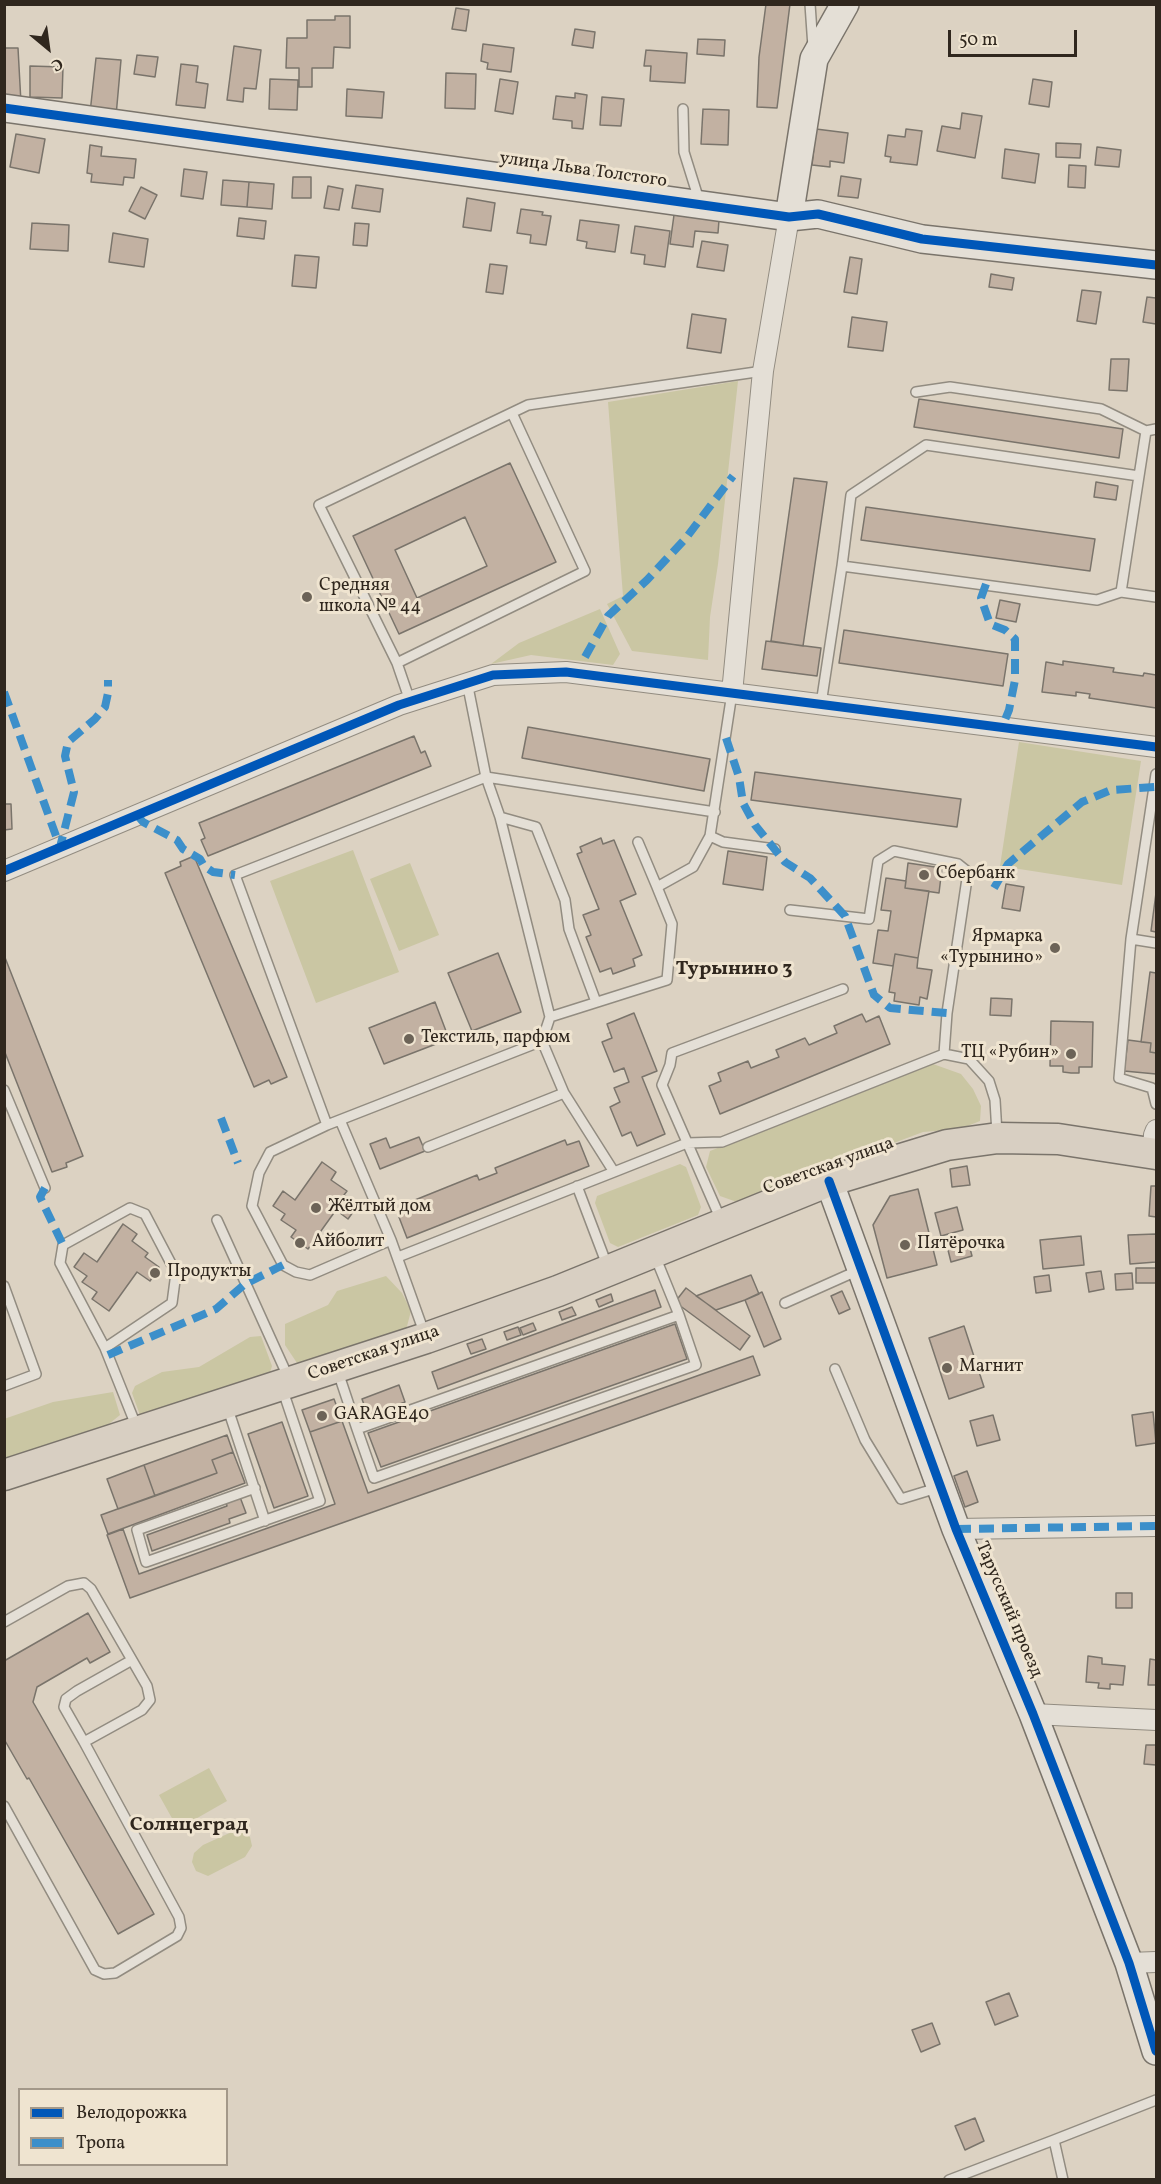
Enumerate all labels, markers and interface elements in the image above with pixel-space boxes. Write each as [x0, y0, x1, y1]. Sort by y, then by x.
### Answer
north arrow [18, 18, 78, 78]
scale bar [951, 18, 1080, 56]
text: 50 m [959, 28, 998, 53]
text: С [47, 52, 67, 76]
street label: улица Льва Толстого [498, 149, 668, 193]
place label: Средняя школа № 44 [319, 576, 421, 618]
marker: Средняя школа № 44 [300, 590, 314, 604]
place label: Сбербанк [936, 864, 1015, 886]
marker: Сбербанк [917, 868, 931, 882]
place label: Ярмарка «Турынино» [940, 927, 1043, 970]
marker: Ярмарка «Турынино» [1048, 941, 1062, 955]
district label: Турынино 3 [675, 958, 793, 982]
place label: Текстиль, парфюм [421, 1028, 570, 1050]
marker: Текстиль, парфюм [402, 1032, 416, 1046]
place label: ТЦ «Рубин» [961, 1043, 1059, 1065]
marker: ТЦ «Рубин» [1064, 1047, 1078, 1061]
street label: Советская улица [761, 1133, 897, 1201]
place label: Жёлтый дом [328, 1197, 431, 1219]
marker: Жёлтый дом [309, 1201, 323, 1215]
place label: Айболит [312, 1232, 384, 1254]
place label: Пятёрочка [917, 1234, 1005, 1256]
marker: Айболит [293, 1236, 307, 1250]
marker: Пятёрочка [898, 1238, 912, 1252]
place label: Продукты [167, 1262, 251, 1284]
marker: Продукты [148, 1266, 162, 1280]
street label: Советская улица [305, 1321, 443, 1387]
place label: Магнит [959, 1357, 1023, 1379]
marker: Магнит [940, 1361, 954, 1375]
place label: GARAGE40 [334, 1405, 429, 1427]
marker: GARAGE40 [315, 1409, 329, 1423]
street label: Тарусский проезд [970, 1539, 1046, 1681]
district label: Солнцеград [130, 1814, 248, 1838]
legend [18, 2088, 228, 2166]
text: Велодорожка [76, 2101, 187, 2126]
text: Тропа [76, 2131, 125, 2156]

